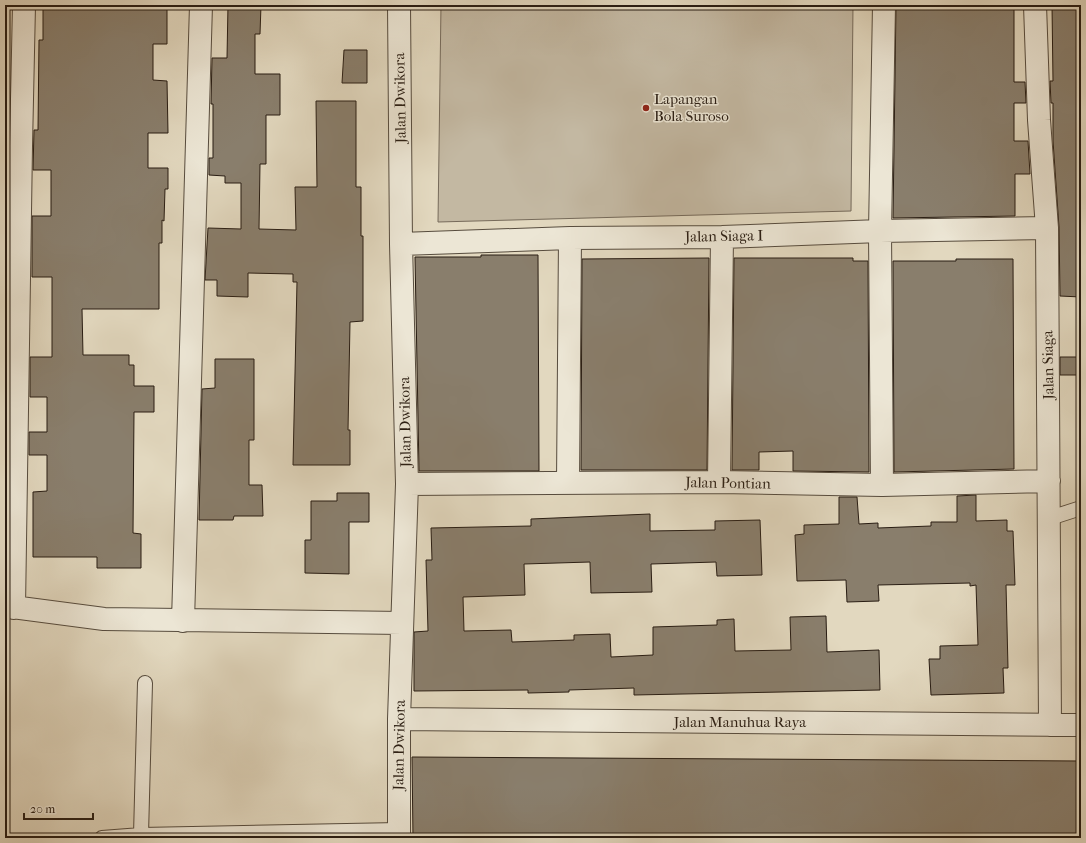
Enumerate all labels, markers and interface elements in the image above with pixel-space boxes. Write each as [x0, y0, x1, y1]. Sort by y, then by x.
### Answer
street label: Jalan Dwikora [390, 51, 410, 144]
place label: Lapangan Bola Suroso [654, 90, 729, 125]
marker: Lapangan Bola Suroso [641, 103, 651, 113]
street label: Jalan Siaga I [684, 226, 763, 246]
street label: Jalan Siaga [1038, 329, 1058, 401]
street label: Jalan Dwikora [395, 375, 415, 468]
street label: Jalan Pontian [684, 473, 771, 493]
street label: Jalan Dwikora [389, 698, 409, 791]
street label: Jalan Manuhua Raya [673, 713, 807, 731]
scale bar [24, 795, 93, 821]
text: 20 m [30, 802, 55, 816]

